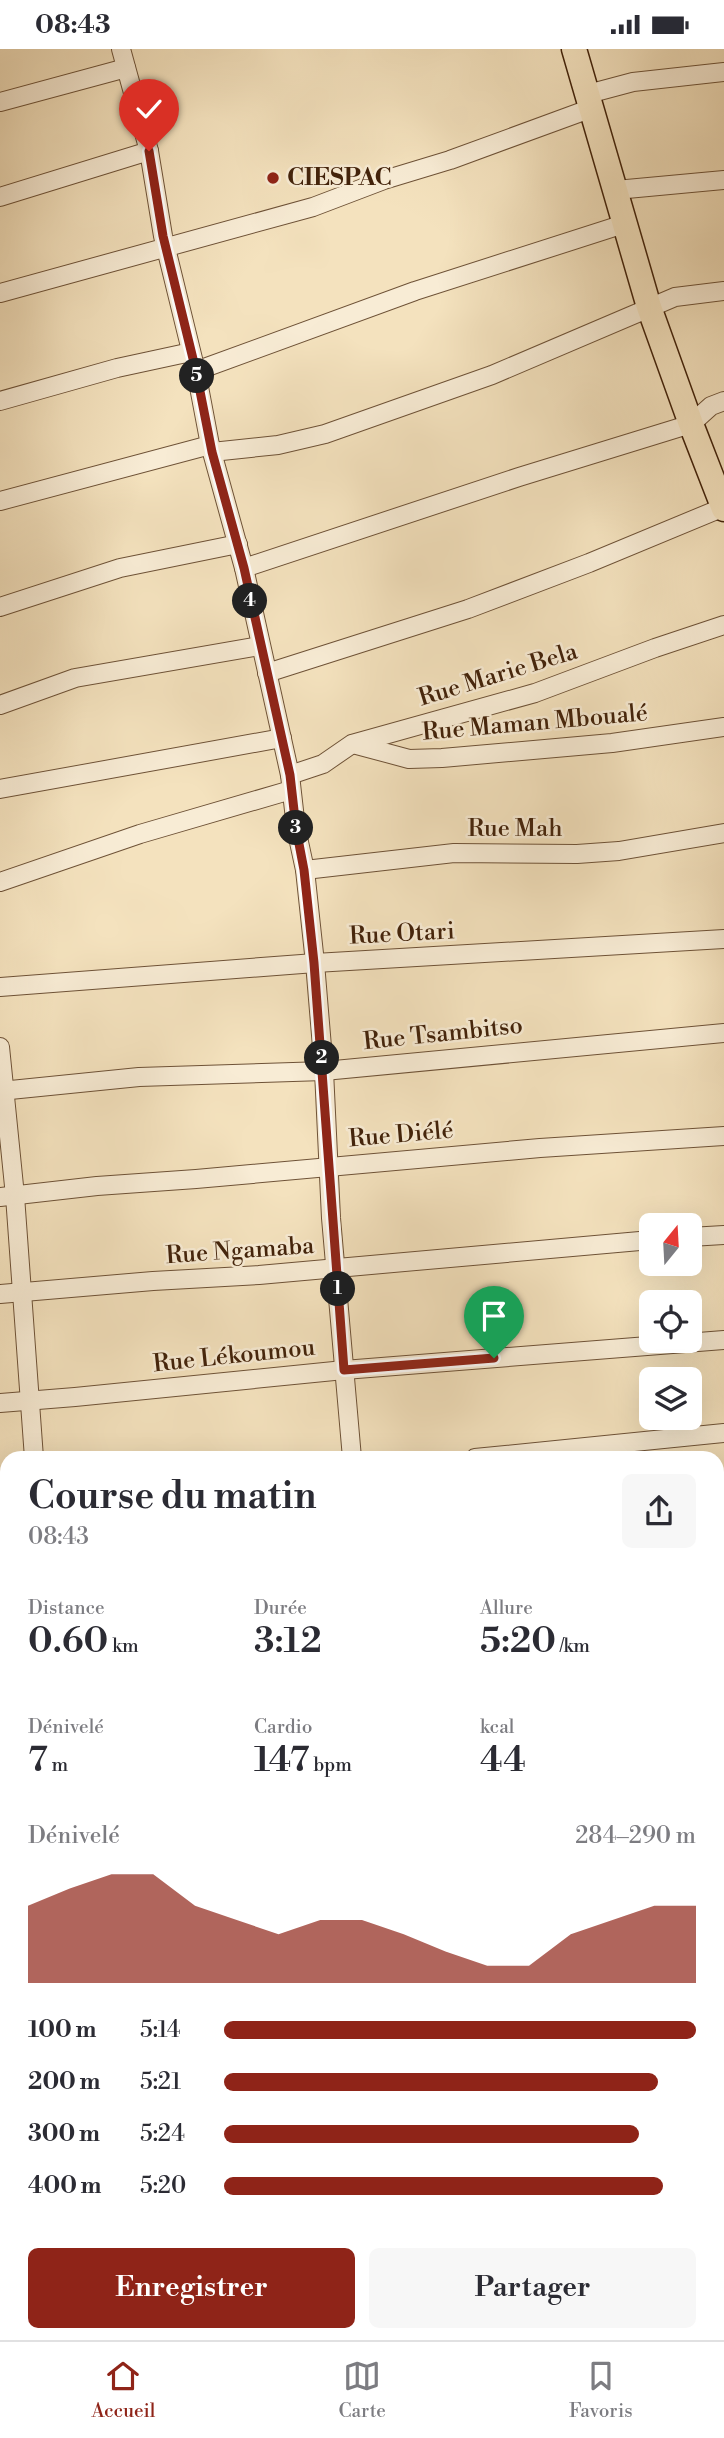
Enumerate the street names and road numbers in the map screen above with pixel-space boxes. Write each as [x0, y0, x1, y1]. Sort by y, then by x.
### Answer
street label: Rue Marie Bela [415, 636, 582, 713]
street label: Rue Maman Mboualé [421, 698, 649, 748]
street label: Rue Mah [468, 814, 563, 844]
street label: Rue Otari [348, 916, 456, 952]
street label: Rue Tsambitso [362, 1011, 524, 1057]
street label: Rue Diélé [347, 1115, 455, 1155]
street label: Rue Ngamaba [165, 1231, 316, 1271]
street label: Rue Lékoumou [151, 1333, 317, 1379]

